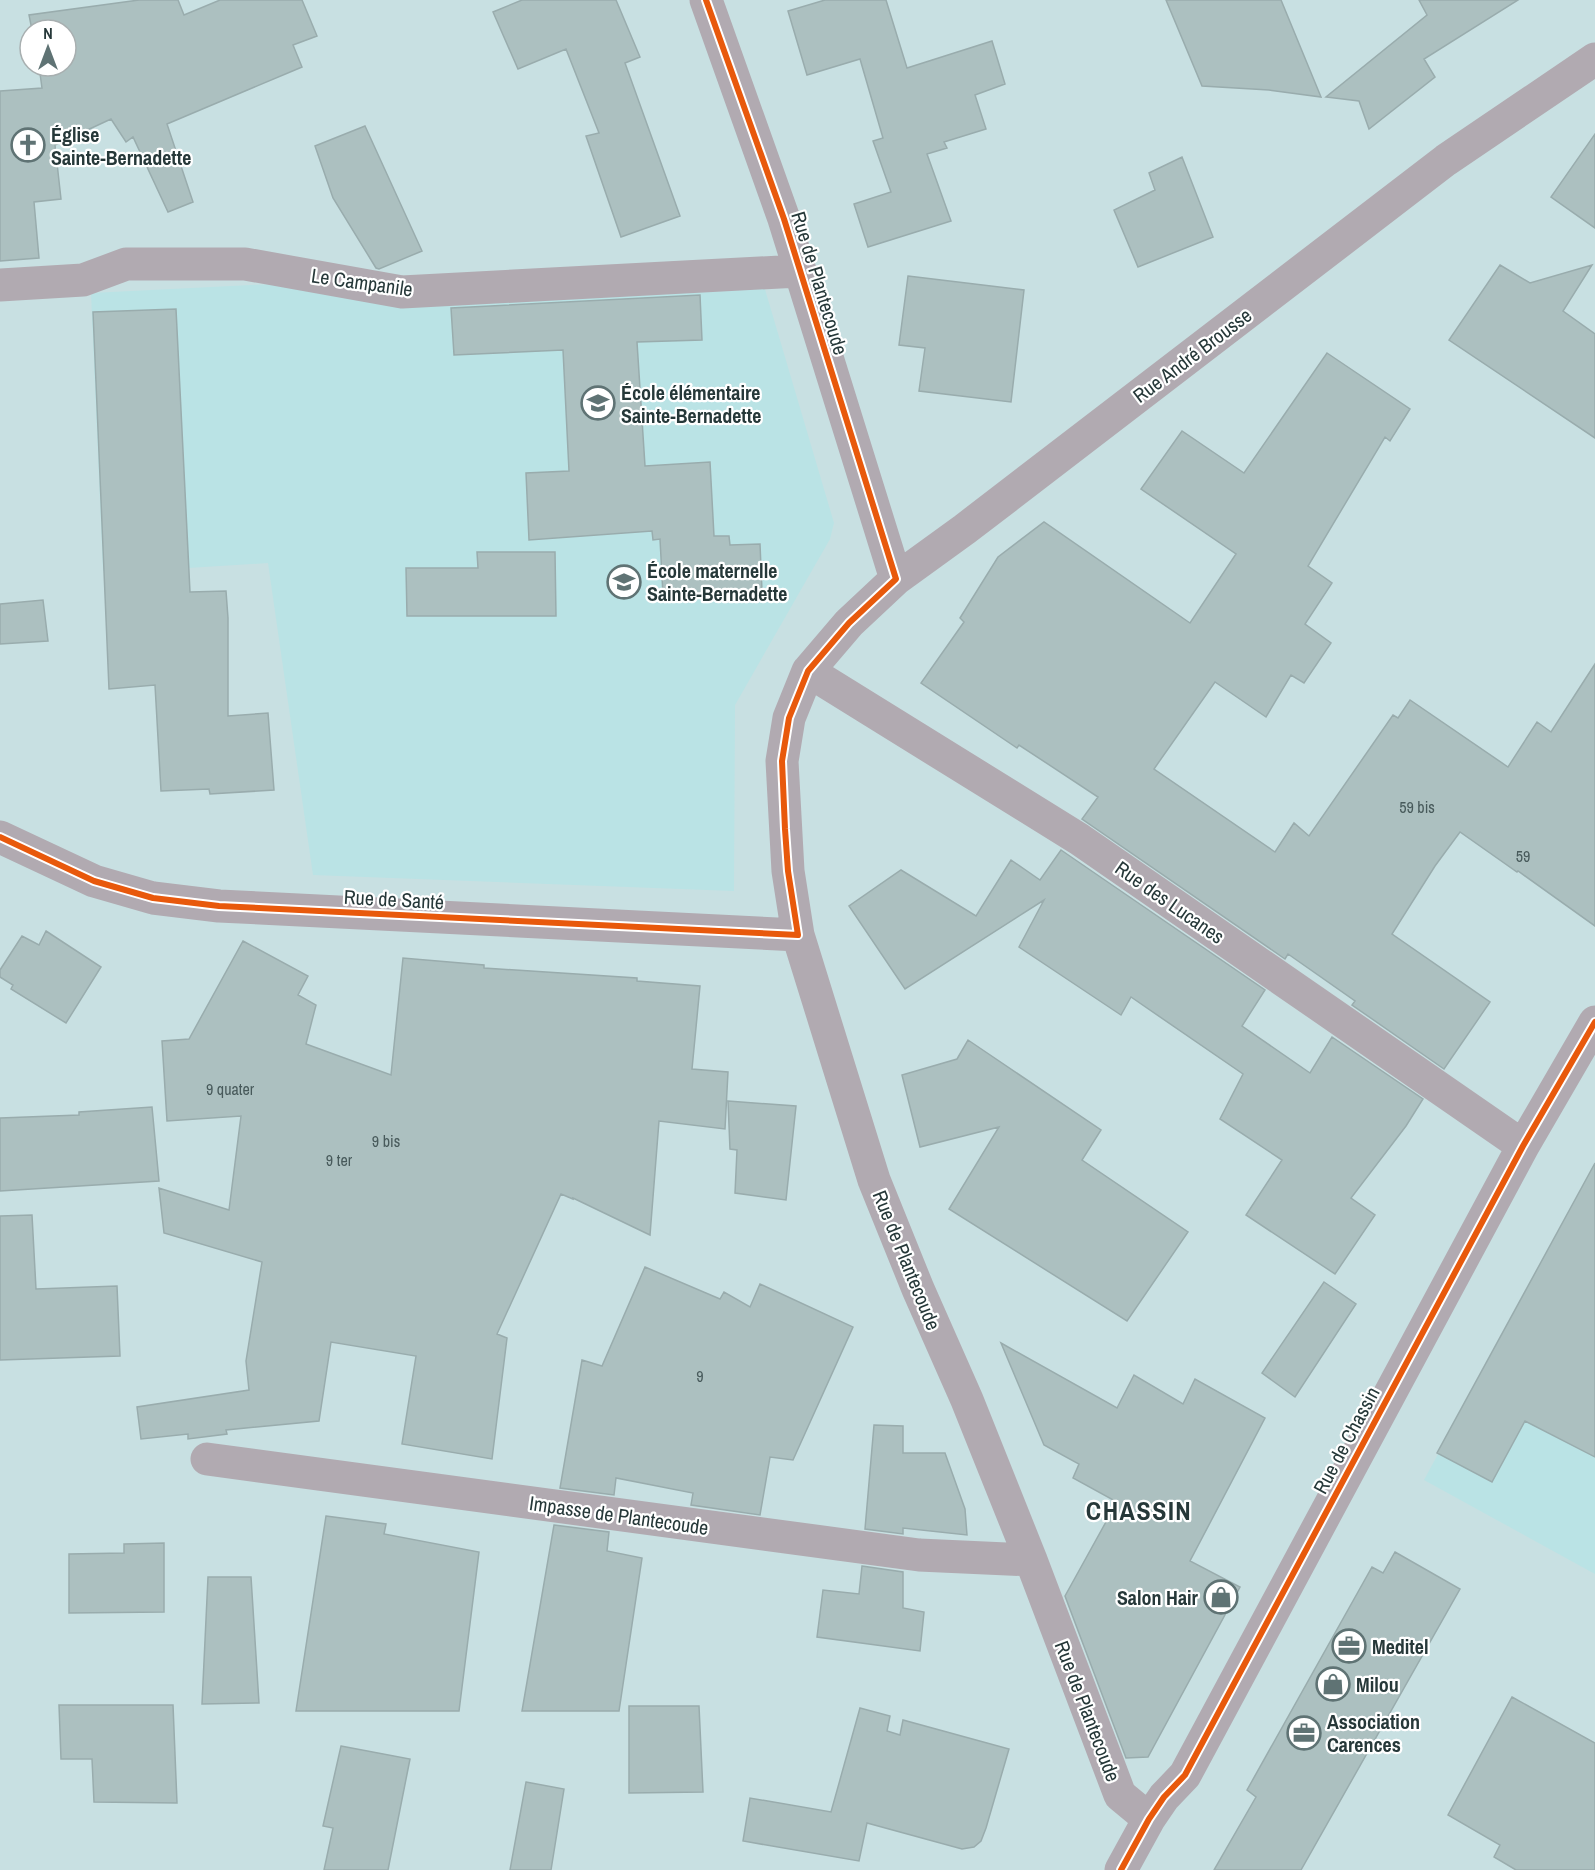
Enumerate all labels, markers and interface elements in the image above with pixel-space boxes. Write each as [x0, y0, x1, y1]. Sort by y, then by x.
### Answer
north arrow [18, 18, 78, 78]
text: N [43, 22, 53, 44]
place label: Église Sainte-Bernadette [51, 121, 191, 171]
church icon: Église Sainte-Bernadette [10, 127, 46, 163]
street label: Rue de Plantecoude [785, 208, 855, 358]
street label: Le Campanile [310, 262, 414, 302]
street label: Rue André Brousse [1127, 301, 1257, 409]
place label: École élémentaire Sainte-Bernadette [621, 379, 761, 429]
school or university icon: École élémentaire Sainte-Bernadette [580, 385, 616, 421]
place label: École maternelle Sainte-Bernadette [647, 557, 787, 607]
school or university icon: École maternelle Sainte-Bernadette [606, 564, 642, 600]
house number: 59 bis [1399, 796, 1435, 818]
house number: 59 [1516, 845, 1530, 867]
street label: Rue des Lucanes [1110, 854, 1230, 950]
street label: Rue de Santé [343, 883, 445, 915]
house number: 9 quater [206, 1078, 255, 1100]
house number: 9 bis [372, 1130, 400, 1152]
house number: 9 ter [326, 1149, 353, 1171]
street label: Rue de Plantecoude [867, 1186, 947, 1334]
house number: 9 [696, 1365, 704, 1387]
street label: Rue de Chassin [1306, 1382, 1386, 1498]
street label: Impasse de Plantecoude [528, 1489, 710, 1541]
district label: CHASSIN [1086, 1493, 1192, 1528]
shop icon: Salon Hair [1203, 1579, 1239, 1615]
place label: Salon Hair [1117, 1584, 1199, 1611]
office icon: Meditel [1331, 1628, 1367, 1664]
place label: Meditel [1372, 1633, 1429, 1660]
street label: Rue de Plantecoude [1049, 1637, 1127, 1785]
shop icon: Milou [1315, 1666, 1351, 1702]
place label: Milou [1356, 1671, 1399, 1698]
place label: Association Carences [1327, 1708, 1420, 1758]
office icon: Association Carences [1286, 1715, 1322, 1751]

